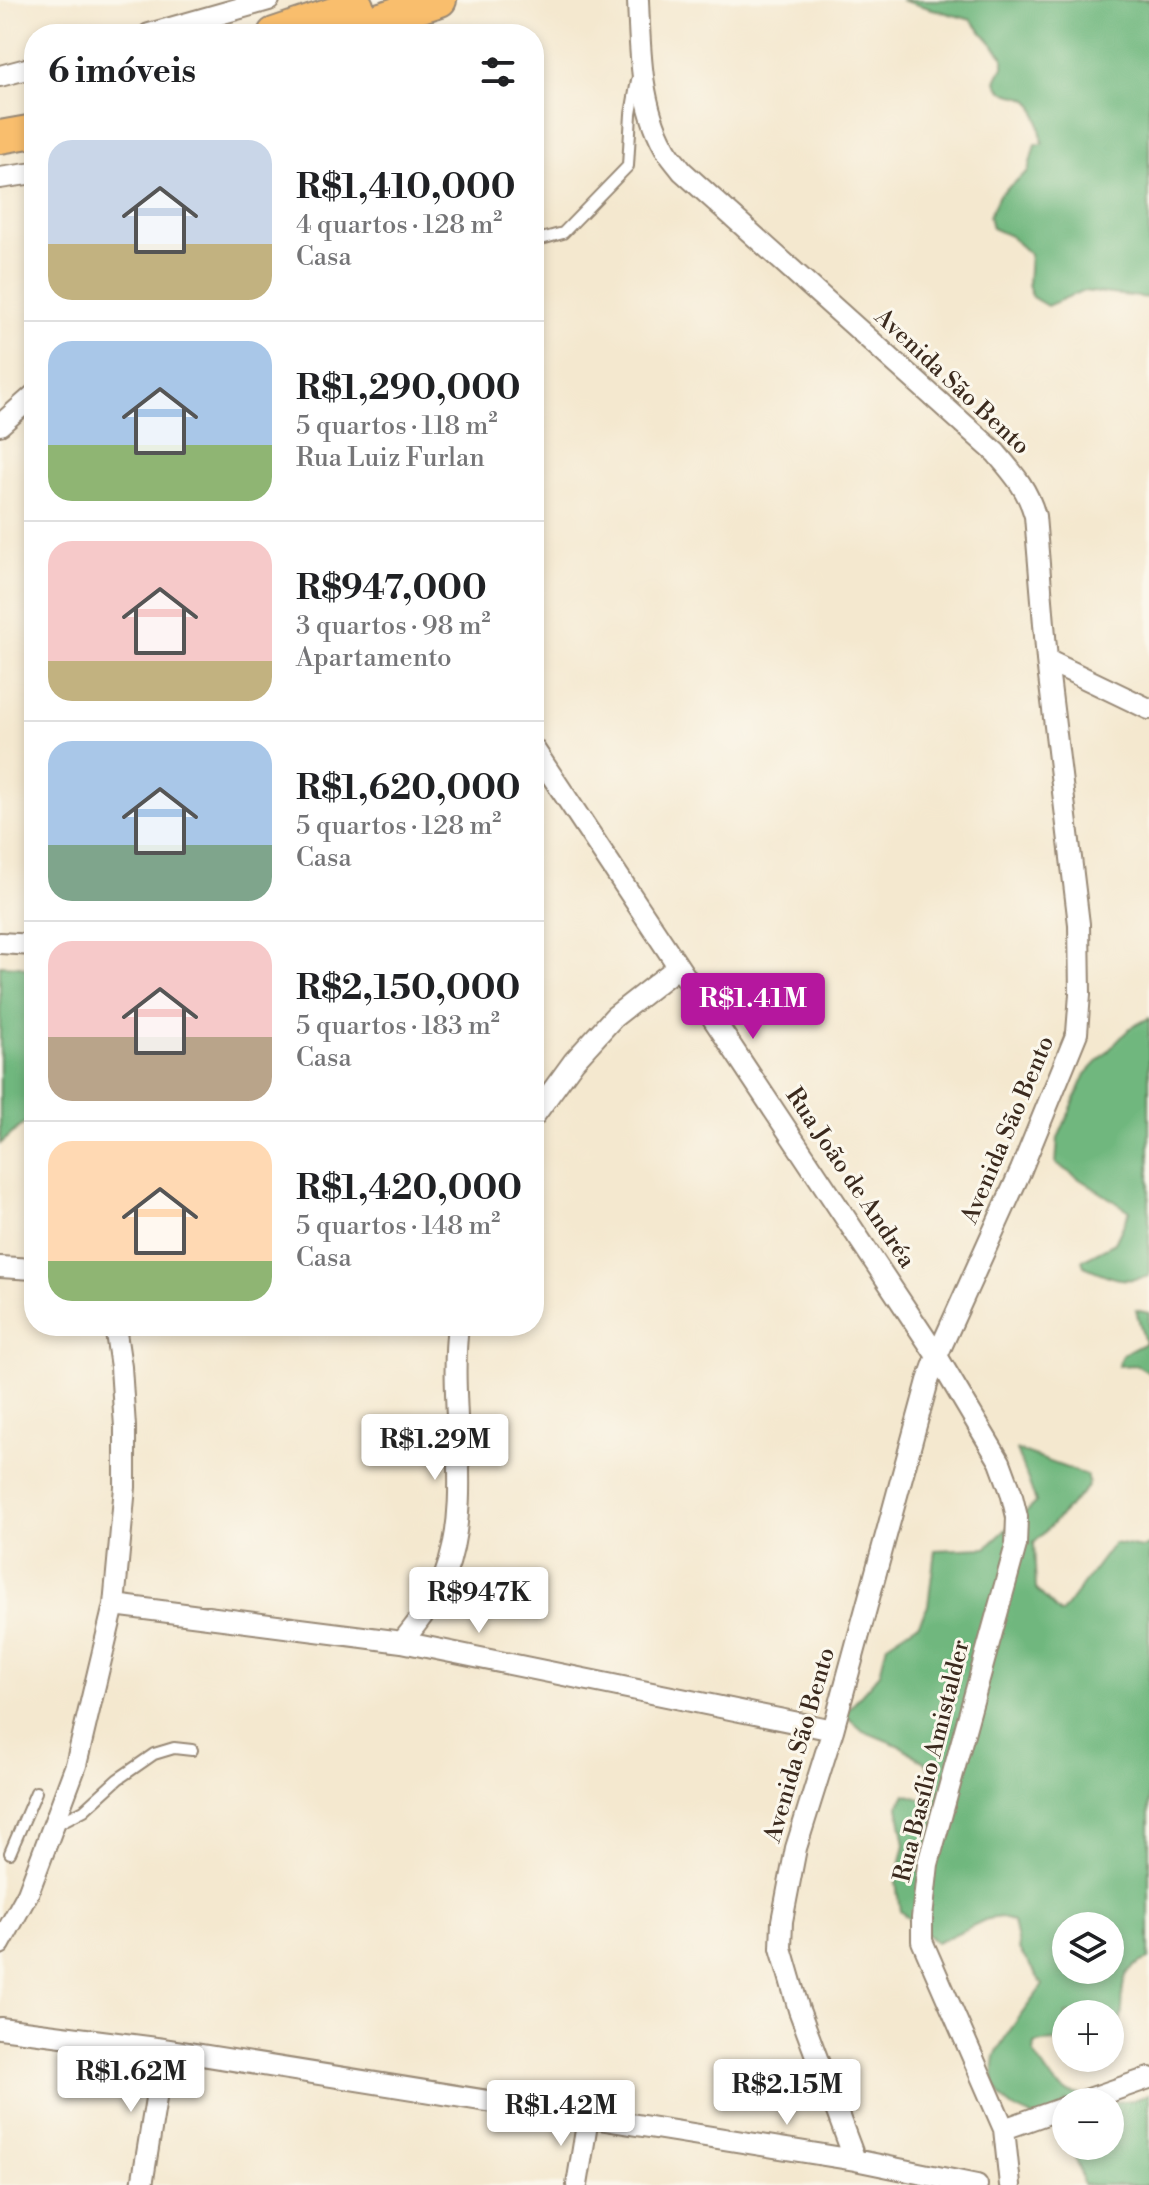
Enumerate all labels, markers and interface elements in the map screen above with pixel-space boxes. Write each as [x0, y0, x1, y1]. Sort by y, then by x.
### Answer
icon: filters [476, 50, 520, 94]
text: 6 imóveis [48, 51, 196, 93]
text: R$1,410,000 [296, 167, 516, 209]
icon: home [112, 172, 208, 268]
text: 4 quartos · 128 m² [296, 209, 502, 241]
text: Casa [296, 241, 352, 273]
street label: Avenida São Bento [867, 302, 1036, 462]
text: R$1,290,000 [296, 368, 521, 410]
icon: home [112, 373, 208, 469]
text: 5 quartos · 118 m² [296, 410, 498, 442]
text: Rua Luiz Furlan [296, 442, 485, 474]
text: R$947,000 [296, 568, 487, 610]
icon: home [112, 573, 208, 669]
text: 3 quartos · 98 m² [296, 610, 491, 642]
text: Apartamento [296, 642, 452, 674]
text: R$1,620,000 [296, 768, 521, 810]
icon: home [112, 773, 208, 869]
text: 5 quartos · 128 m² [296, 810, 501, 842]
text: Casa [296, 842, 352, 874]
text: R$2,150,000 [296, 968, 520, 1010]
icon: home [112, 973, 208, 1069]
pin: R$1.41M [679, 973, 827, 1041]
text: R$1.41M [699, 983, 807, 1015]
text: 5 quartos · 183 m² [296, 1010, 500, 1042]
street label: Avenida São Bento [954, 1031, 1061, 1229]
text: Casa [296, 1042, 352, 1074]
street label: Rua João de Andréa [779, 1082, 922, 1275]
text: R$1,420,000 [296, 1168, 522, 1210]
icon: home [112, 1173, 208, 1269]
text: 5 quartos · 148 m² [296, 1210, 500, 1242]
text: Casa [296, 1242, 352, 1274]
pin: R$1.29M [361, 1414, 509, 1482]
text: R$1.29M [379, 1424, 491, 1456]
pin: R$947K [414, 1567, 544, 1635]
text: R$947K [427, 1577, 531, 1609]
street label: Rua Basílio Amistalder [887, 1637, 977, 1885]
street label: Avenida São Bento [758, 1644, 842, 1847]
map controls [1052, 1912, 1124, 2160]
button: layers [1052, 1912, 1124, 1984]
button: + [1052, 2000, 1124, 2072]
pin: R$1.62M [57, 2046, 205, 2114]
text: R$1.62M [75, 2056, 187, 2088]
pin: R$2.15M [713, 2059, 861, 2127]
text: R$2.15M [732, 2069, 842, 2101]
pin: R$1.42M [487, 2080, 635, 2148]
button: − [1052, 2088, 1124, 2160]
text: R$1.42M [505, 2090, 617, 2122]

